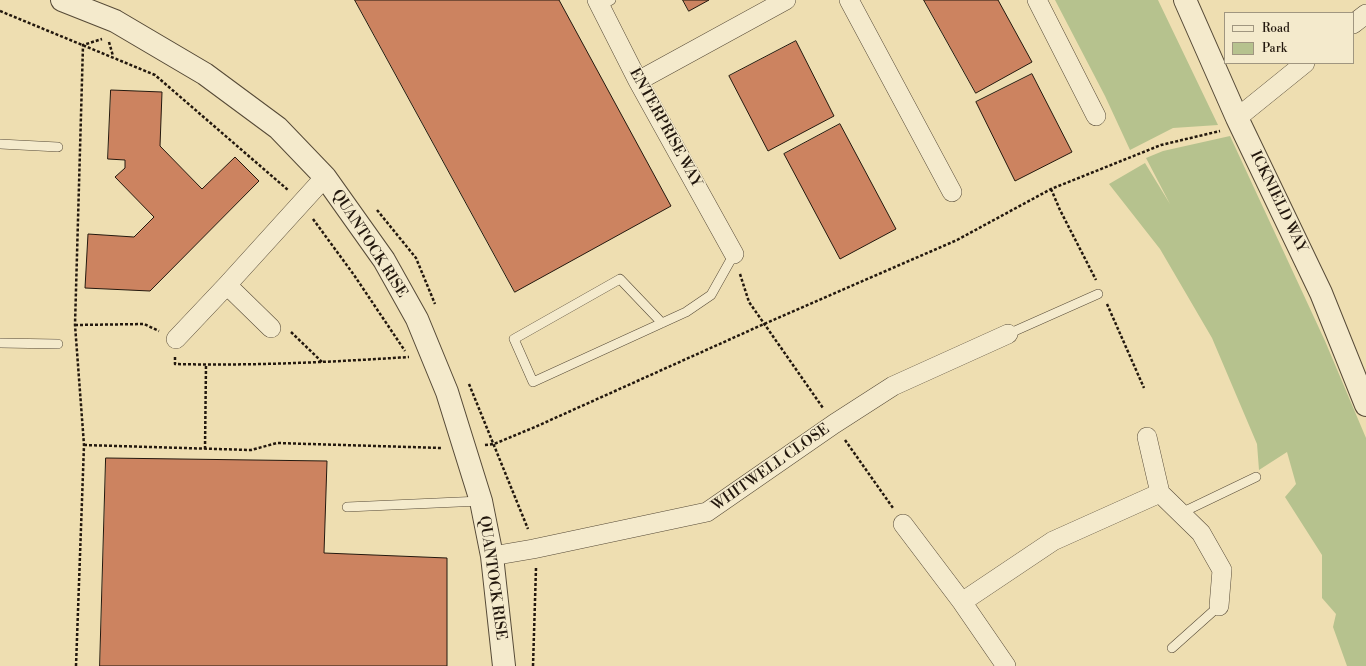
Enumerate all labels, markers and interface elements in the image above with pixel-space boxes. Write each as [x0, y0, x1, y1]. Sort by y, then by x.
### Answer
legend [1224, 12, 1354, 64]
text: Road [1262, 21, 1290, 36]
text: Park [1262, 41, 1287, 56]
street label: ENTERPRISE WAY [625, 65, 705, 191]
street label: ICKNIELD WAY [1246, 148, 1310, 256]
street label: QUANTOCK RISE [327, 187, 411, 301]
street label: WHITWELL CLOSE [709, 421, 833, 515]
street label: QUANTOCK RISE [474, 515, 510, 641]

